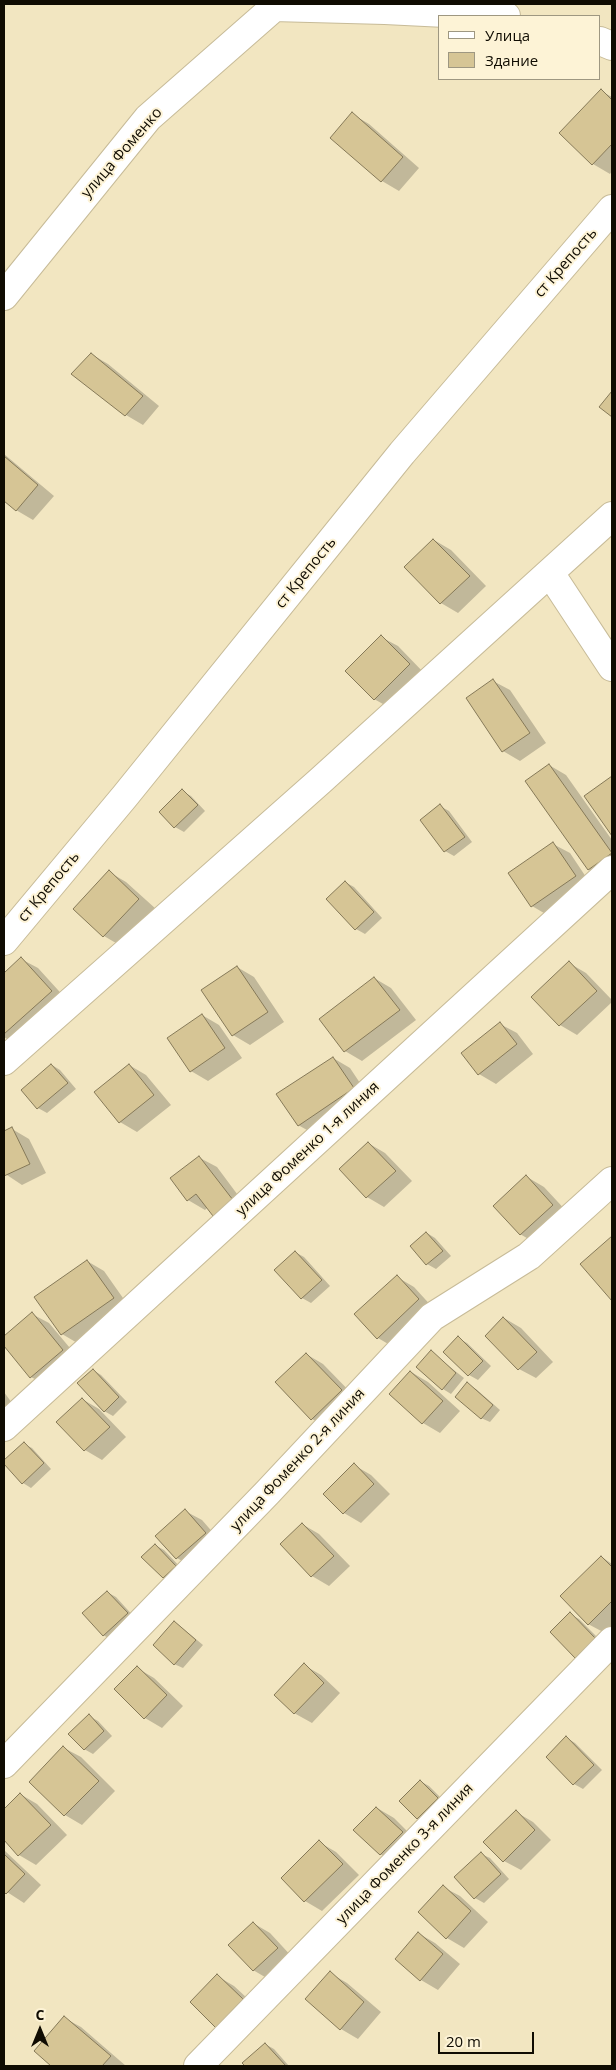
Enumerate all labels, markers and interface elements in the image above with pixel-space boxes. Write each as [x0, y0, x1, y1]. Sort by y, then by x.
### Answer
legend [438, 15, 601, 80]
text: Улица [485, 25, 530, 45]
text: Здание [485, 50, 538, 70]
street label: улица Фоменко [78, 104, 166, 202]
street label: ст Крепость [531, 225, 601, 301]
street label: ст Крепость [272, 534, 340, 612]
street label: ст Крепость [14, 848, 84, 926]
street label: улица Фоменко 1-я линия [233, 1078, 383, 1220]
street label: улица Фоменко 2-я линия [227, 1385, 369, 1535]
street label: улица Фоменко 3-я линия [333, 1780, 477, 1928]
north arrow [15, 2005, 65, 2055]
text: С [36, 2005, 44, 2024]
scale bar [441, 2022, 537, 2054]
text: 20 m [446, 2031, 481, 2051]

